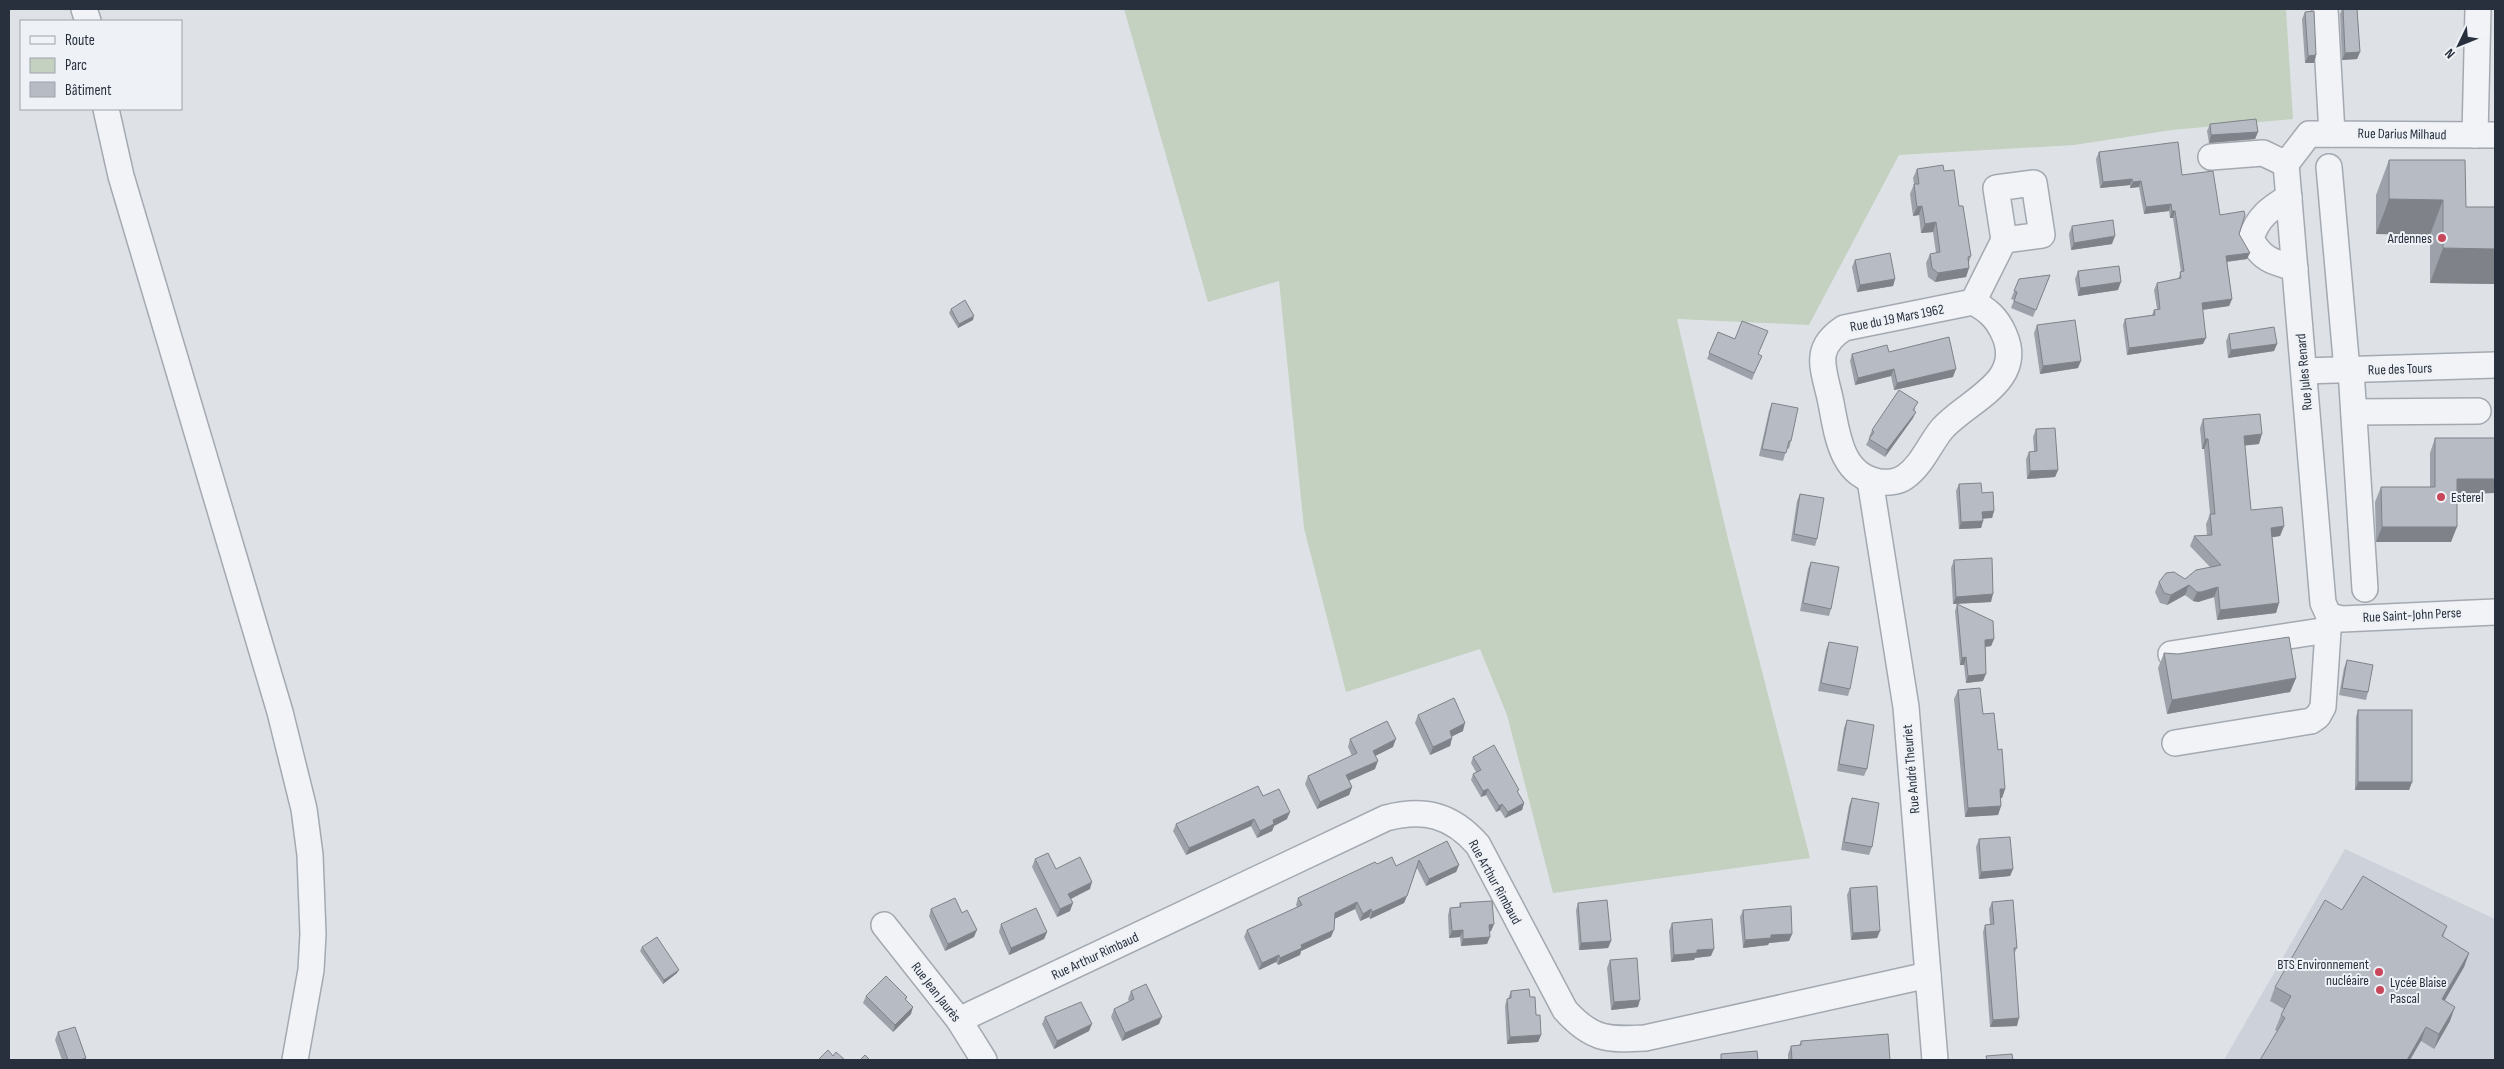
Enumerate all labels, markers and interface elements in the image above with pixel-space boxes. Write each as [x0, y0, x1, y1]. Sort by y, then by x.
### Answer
legend [20, 20, 182, 110]
north arrow [2434, 20, 2484, 70]
text: Route [65, 31, 95, 50]
text: N [2441, 45, 2459, 62]
text: Parc [65, 56, 87, 75]
text: Bâtiment [65, 81, 112, 100]
street label: Rue Darius Milhaud [2358, 125, 2447, 143]
place label: Ardennes [2387, 230, 2432, 247]
marker: Ardennes [2436, 232, 2448, 244]
street label: Rue du 19 Mars 1962 [1849, 301, 1946, 335]
street label: Rue Jules Renard [2292, 333, 2316, 411]
street label: Rue des Tours [2368, 359, 2432, 379]
place label: Esterel [2451, 489, 2484, 506]
marker: Esterel [2435, 491, 2447, 503]
street label: Rue Saint-John Perse [2362, 604, 2462, 626]
street label: Rue André Theuriet [1899, 724, 1923, 814]
street label: Rue Arthur Rimbaud [1465, 837, 1525, 927]
street label: Rue Arthur Rimbaud [1049, 928, 1141, 984]
place label: BTS Environnement nucléaire [2277, 956, 2369, 989]
street label: Rue Jean Jaurès [907, 959, 965, 1025]
marker: BTS Environnement nucléaire [2373, 966, 2385, 978]
place label: Lycée Blaise Pascal [2390, 974, 2447, 1007]
marker: Lycée Blaise Pascal [2374, 984, 2386, 996]

